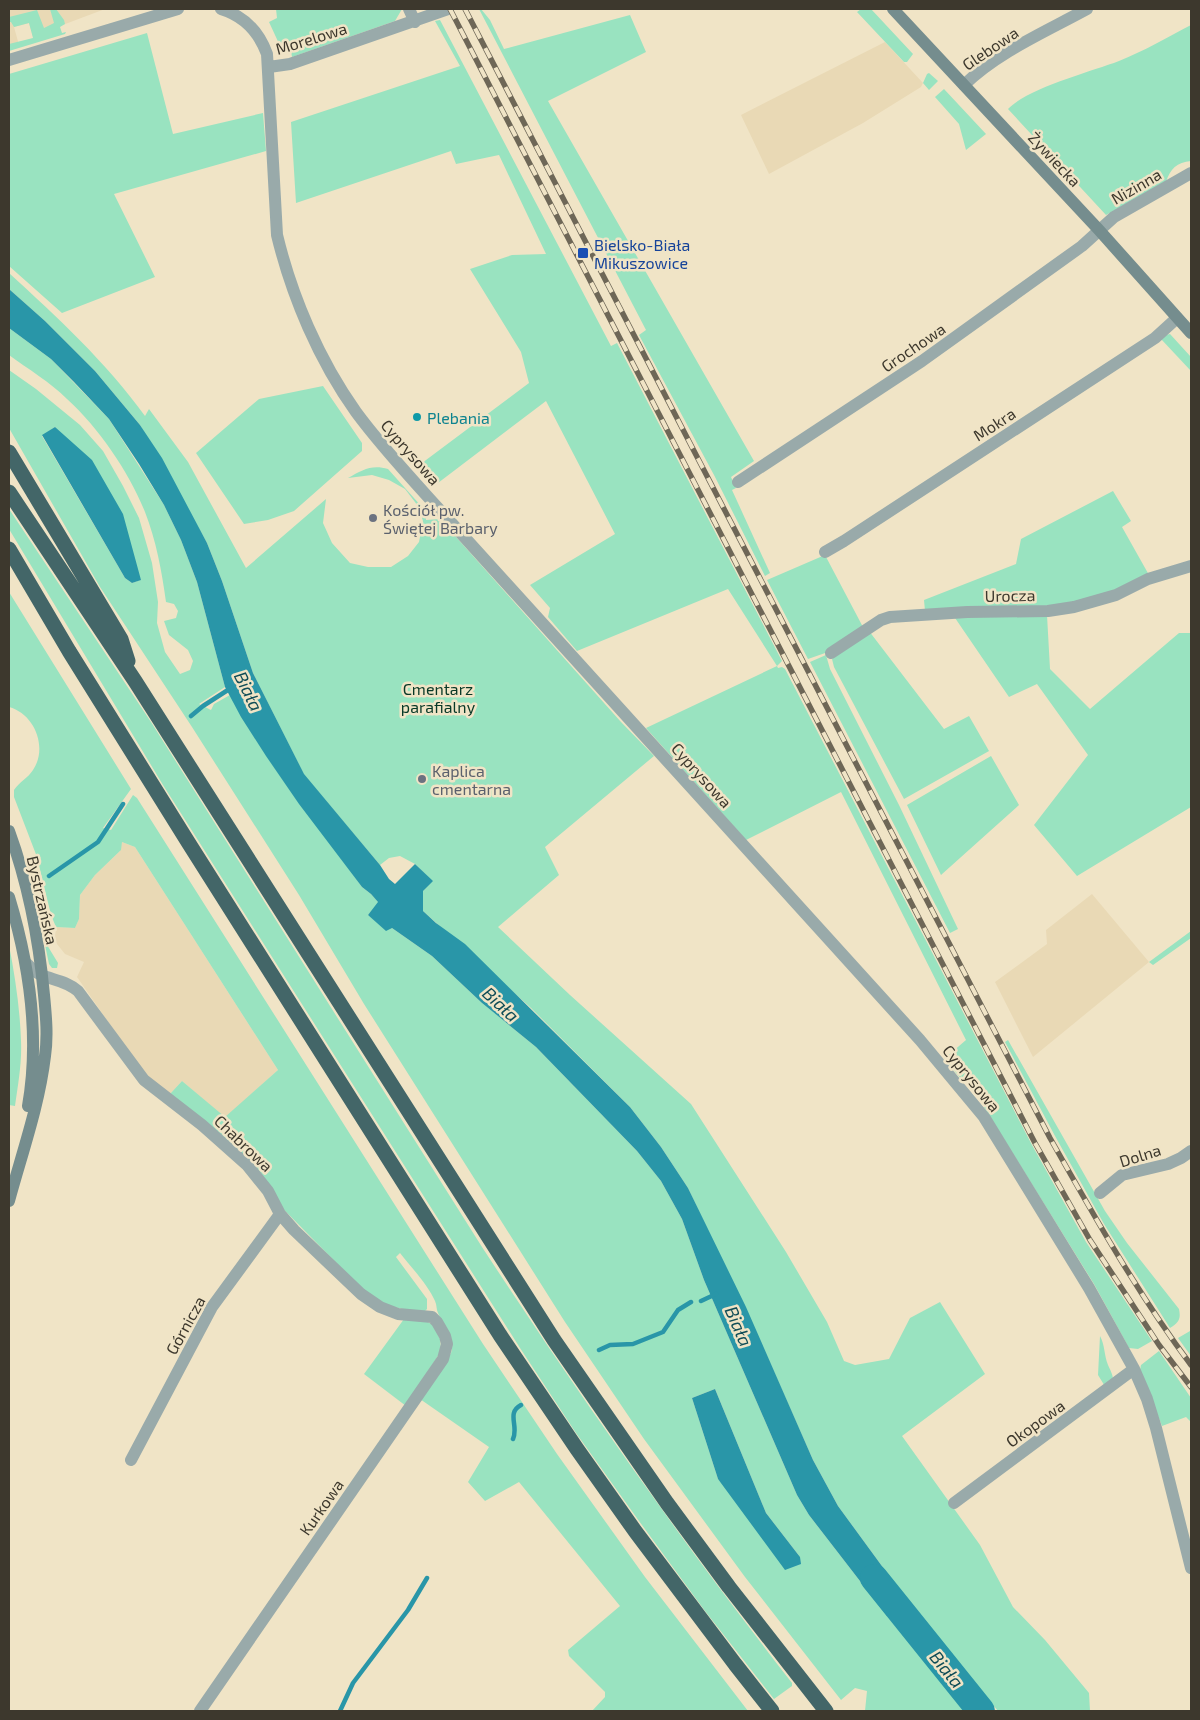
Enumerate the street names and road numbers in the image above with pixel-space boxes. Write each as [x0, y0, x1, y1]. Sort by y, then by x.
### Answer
street label: Morelowa [273, 18, 349, 58]
street label: Glebowa [958, 22, 1022, 74]
street label: Żywiecka [1025, 128, 1085, 190]
street label: Nizinna [1108, 164, 1164, 208]
street label: Grochowa [877, 319, 949, 375]
street label: Mokra [969, 403, 1019, 445]
street label: Cyprysowa [377, 415, 445, 489]
street label: Urocza [984, 585, 1036, 605]
street label: Cyprysowa [668, 739, 736, 811]
street label: Bystrzańska [24, 854, 62, 946]
street label: Cyprysowa [939, 1041, 1005, 1115]
street label: Chabrowa [211, 1111, 277, 1175]
street label: Dolna [1117, 1140, 1163, 1170]
street label: Górnicza [161, 1293, 209, 1357]
street label: Okopowa [1002, 1395, 1068, 1451]
street label: Kurkowa [295, 1475, 347, 1539]

